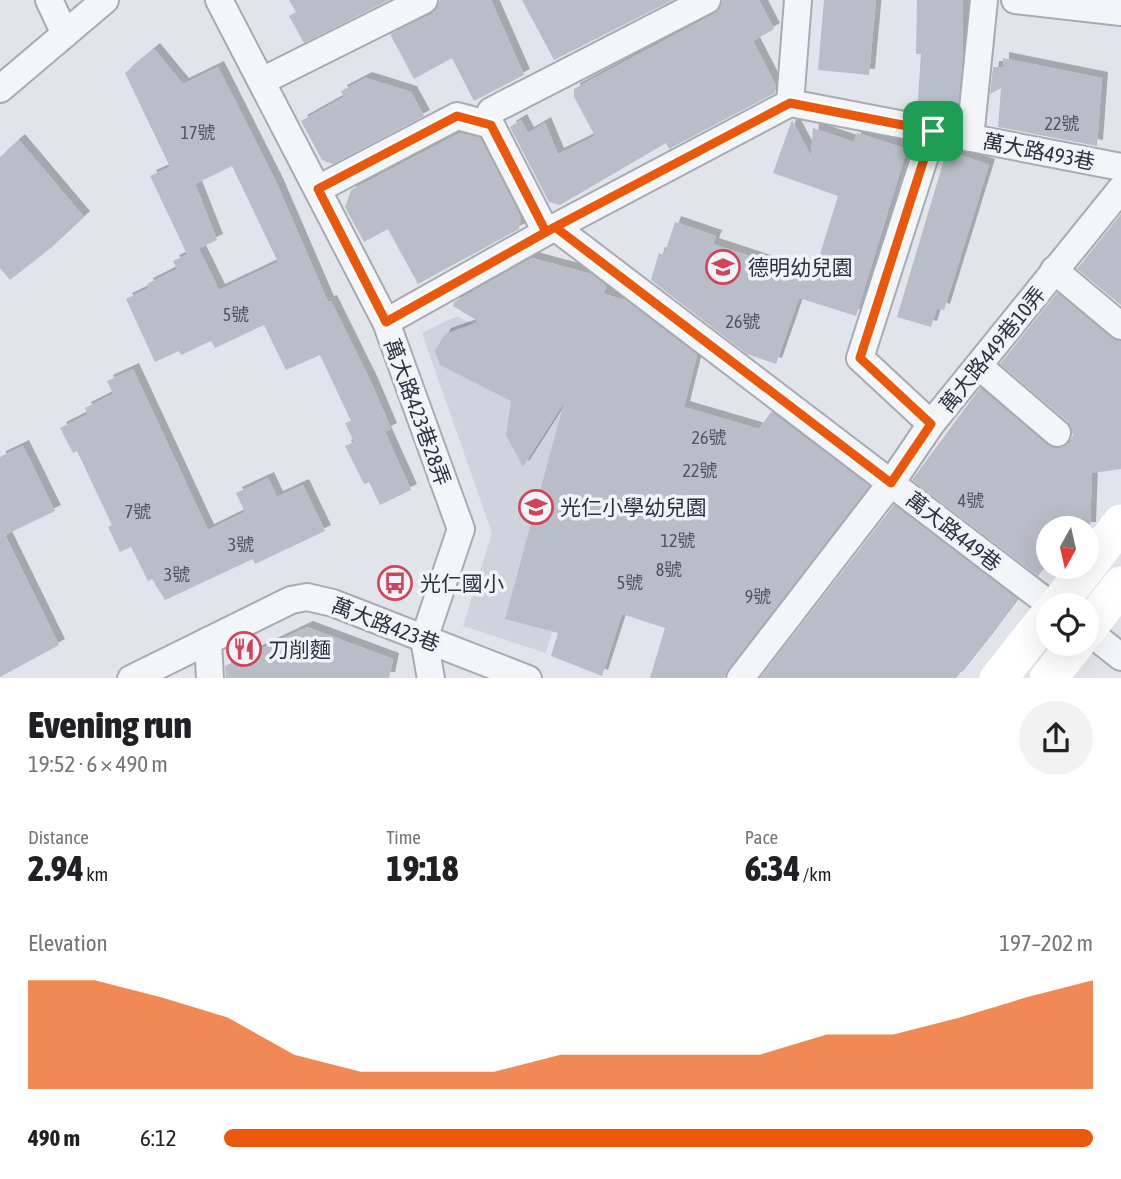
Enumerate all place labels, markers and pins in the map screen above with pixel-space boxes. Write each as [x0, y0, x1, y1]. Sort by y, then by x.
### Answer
pin [903, 101, 963, 161]
school or university icon: 德明幼兒園 [704, 248, 742, 286]
place label: 德明幼兒園 [748, 255, 853, 279]
school or university icon: 光仁小學幼兒園 [517, 488, 555, 526]
place label: 光仁小學幼兒園 [560, 495, 707, 519]
bus stop icon: 光仁國小 [376, 564, 414, 602]
place label: 光仁國小 [420, 571, 504, 595]
restaurant icon: 刀削麵 [225, 630, 263, 668]
place label: 刀削麵 [268, 637, 331, 661]

